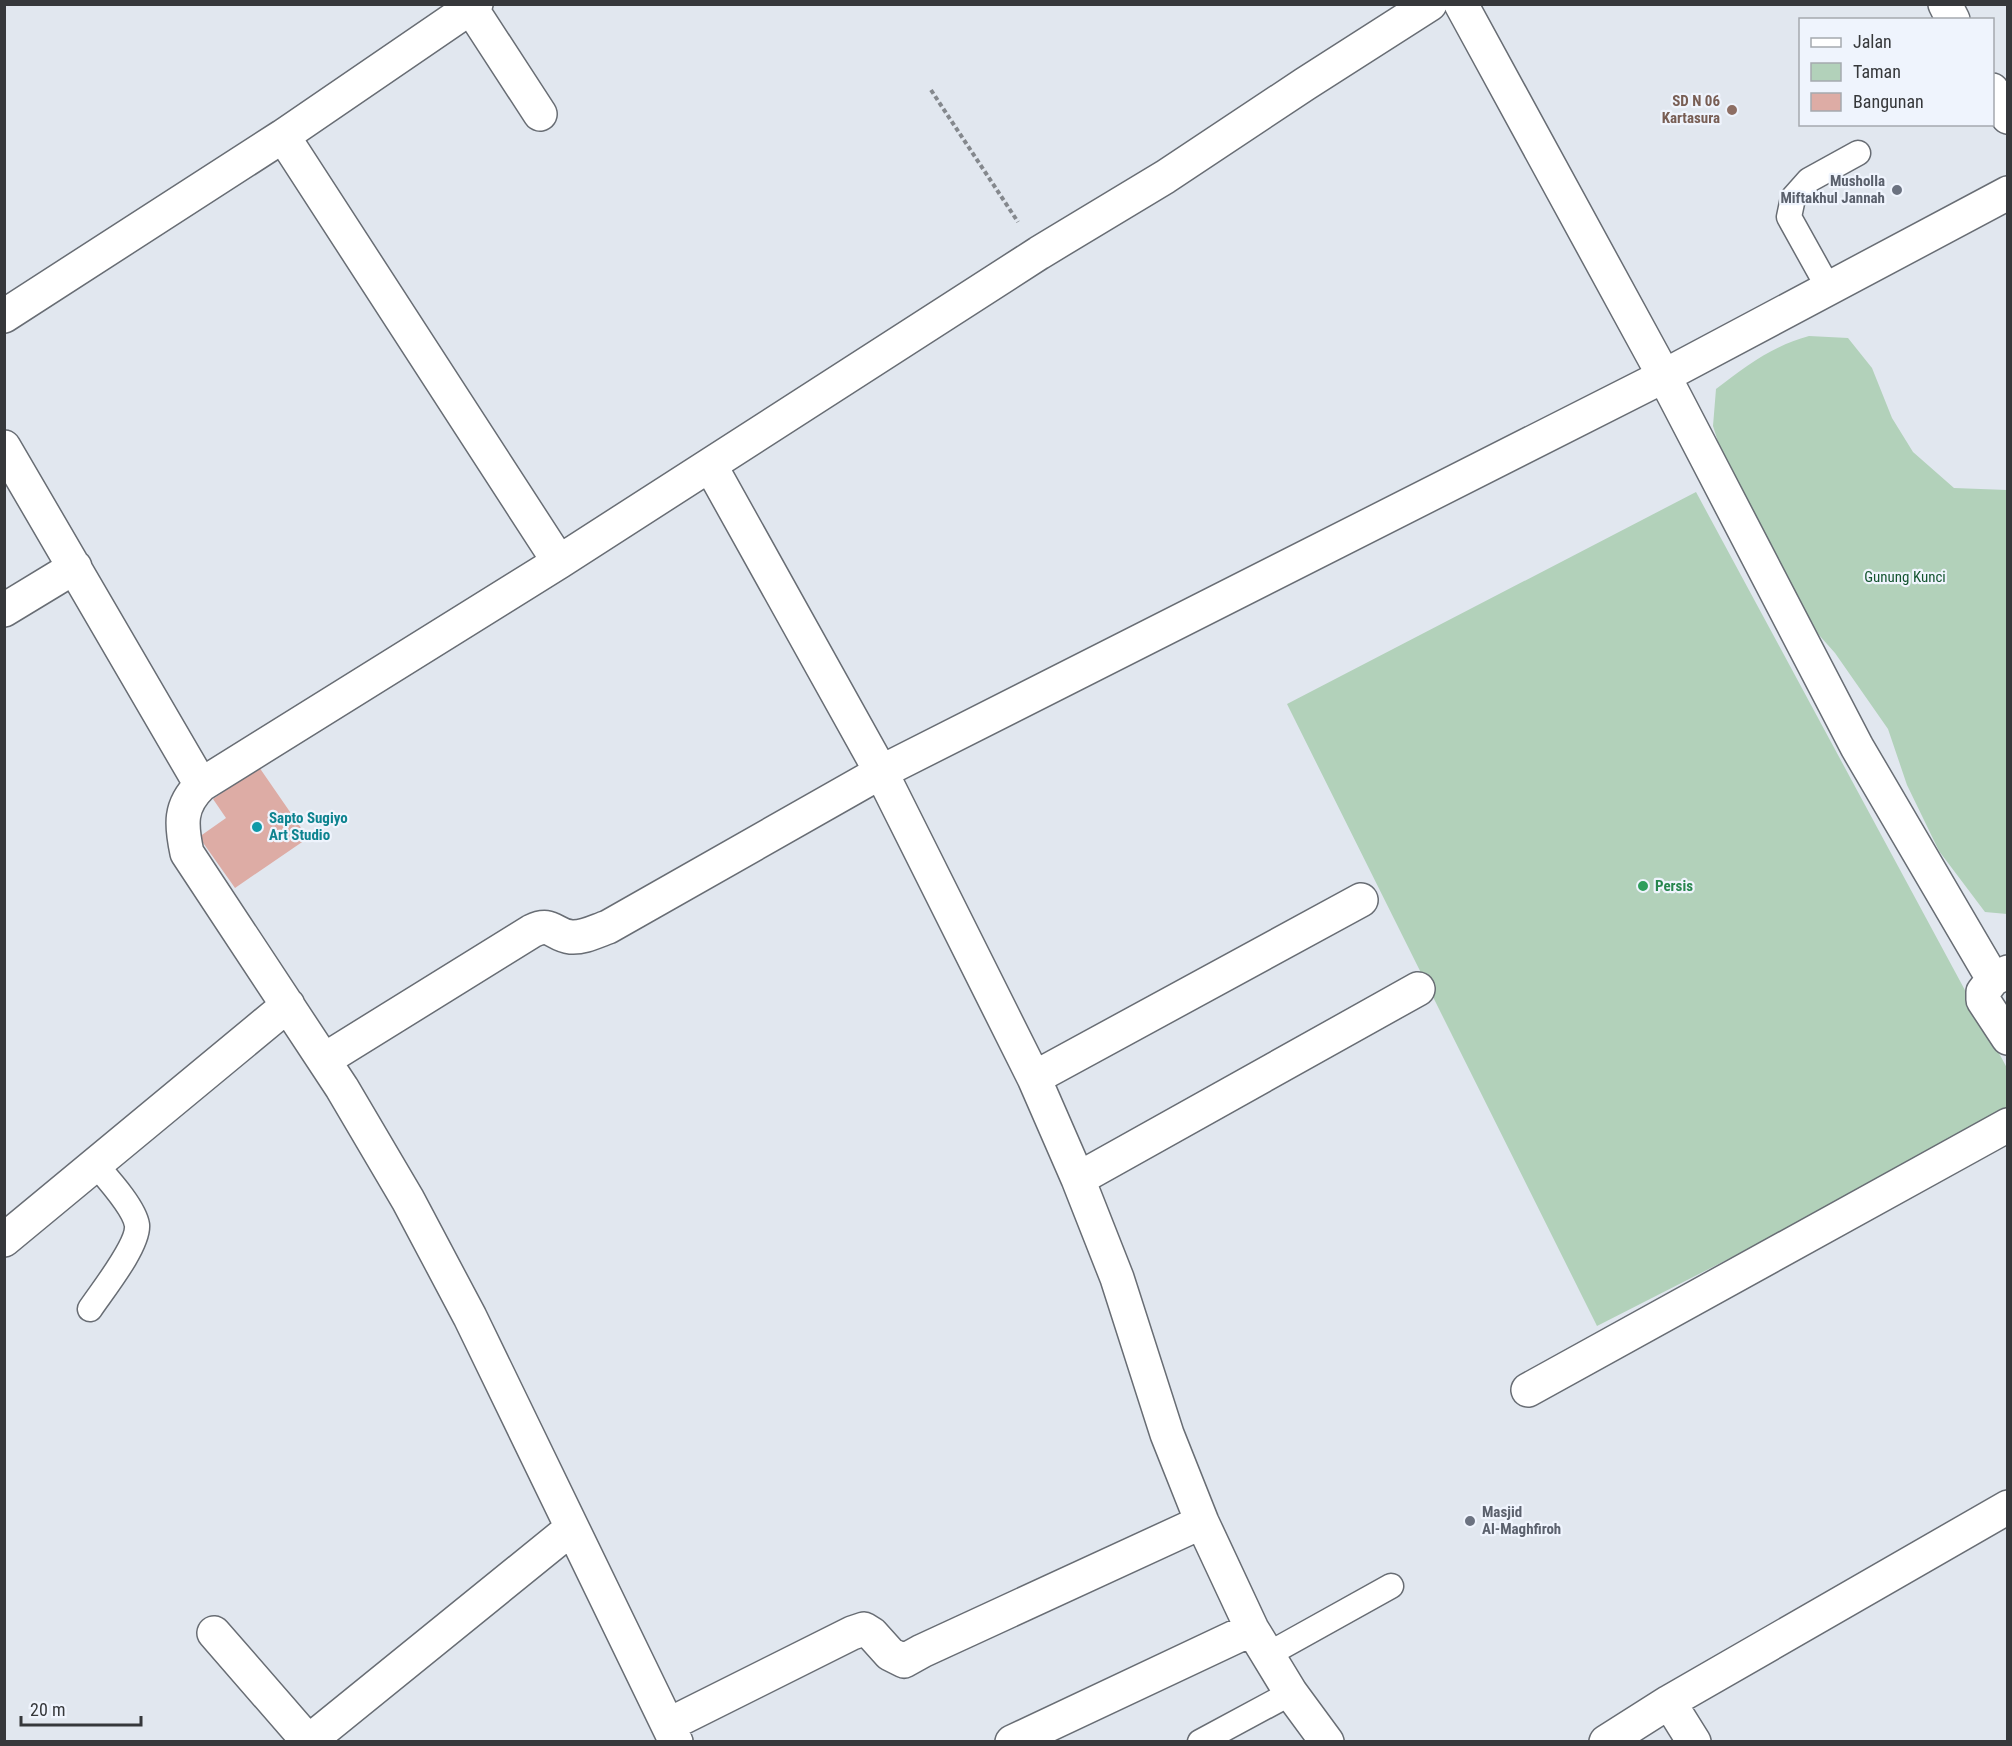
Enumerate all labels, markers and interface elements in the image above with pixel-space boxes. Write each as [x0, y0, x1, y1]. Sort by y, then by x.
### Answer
legend [1799, 18, 1994, 126]
text: Jalan [1853, 31, 1892, 52]
text: Taman [1853, 61, 1901, 82]
text: Bangunan [1853, 91, 1924, 112]
place label: SD N 06 Kartasura [1662, 92, 1720, 127]
marker: SD N 06 Kartasura [1725, 103, 1739, 117]
place label: Musholla Miftakhul Jannah [1780, 172, 1885, 207]
marker: Musholla Miftakhul Jannah [1890, 183, 1904, 197]
park label: Gunung Kunci [1864, 568, 1946, 586]
place label: Sapto Sugiyo Art Studio [269, 809, 348, 844]
marker: Sapto Sugiyo Art Studio [250, 820, 264, 834]
place label: Persis [1655, 877, 1693, 895]
marker: Persis [1636, 879, 1650, 893]
place label: Masjid Al-Maghfiroh [1482, 1503, 1561, 1538]
marker: Masjid Al-Maghfiroh [1463, 1514, 1477, 1528]
scale bar [21, 1689, 141, 1727]
text: 20 m [30, 1699, 65, 1720]

